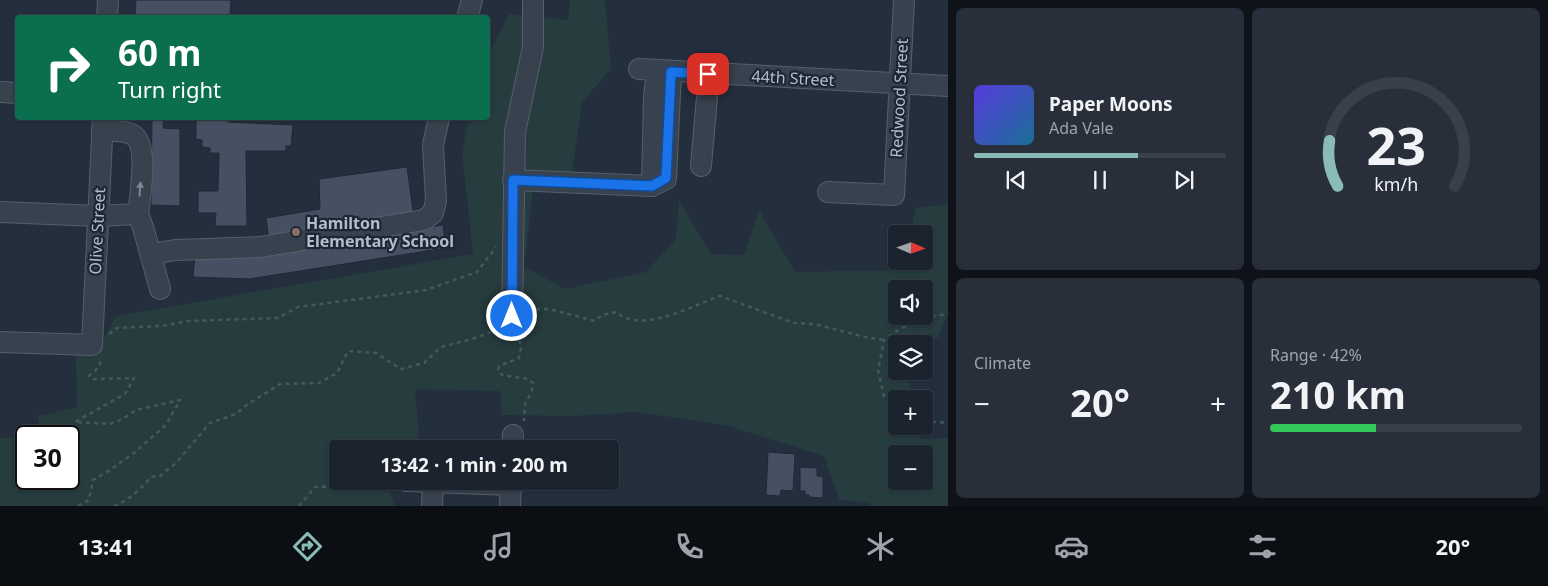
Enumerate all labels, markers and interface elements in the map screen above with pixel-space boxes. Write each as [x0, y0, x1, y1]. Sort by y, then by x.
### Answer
text: 60 m [118, 29, 201, 76]
icon: right [35, 35, 100, 100]
street label: Redwood Street [885, 38, 913, 158]
pin [687, 53, 729, 95]
icon: arrive [694, 60, 722, 88]
street label: 44th Street [751, 65, 835, 91]
text: Turn right [118, 74, 221, 104]
text: Paper Moons [1049, 91, 1173, 117]
text: 23 [1366, 109, 1426, 180]
text: Ada Vale [1049, 117, 1114, 139]
icon: previous [1002, 166, 1030, 194]
icon: pause [1086, 166, 1114, 194]
icon: next [1170, 166, 1198, 194]
text: km/h [1374, 172, 1418, 196]
one-way arrow [137, 180, 145, 196]
street label: Olive Street [84, 187, 110, 275]
place label: Hamilton Elementary School [306, 212, 454, 252]
north arrow [888, 225, 932, 270]
map controls [888, 225, 933, 490]
marker: Hamilton Elementary School [290, 226, 302, 238]
button: sound [888, 280, 933, 325]
position arrow [485, 289, 537, 341]
button: layers [888, 335, 933, 380]
text: Range · 42% [1270, 344, 1362, 366]
text: Climate [974, 352, 1031, 374]
text: 210 km [1270, 368, 1406, 420]
text: 20° [1070, 376, 1130, 428]
text: − [974, 384, 990, 422]
text: + [1210, 384, 1226, 422]
button: + [888, 390, 933, 435]
speed limit sign: 30 [15, 425, 80, 490]
button: − [888, 445, 933, 490]
text: 13:42 · 1 min · 200 m [380, 452, 568, 478]
icon: directions [290, 529, 325, 564]
icon: music [481, 529, 516, 564]
icon: phone [672, 529, 707, 564]
icon: climate [863, 529, 898, 564]
icon: car [1054, 529, 1089, 564]
icon: filters [1245, 529, 1280, 564]
text: 13:41 [78, 531, 134, 561]
text: 20° [1435, 531, 1470, 561]

